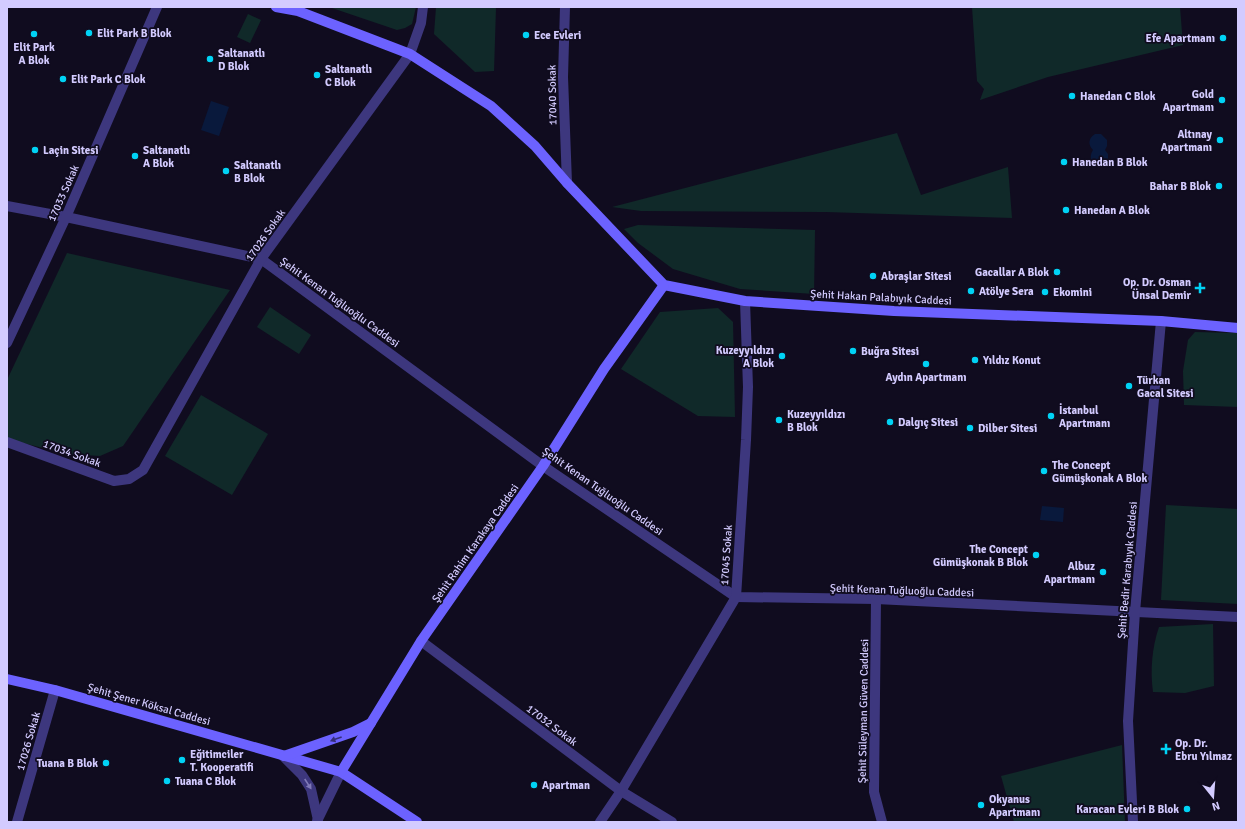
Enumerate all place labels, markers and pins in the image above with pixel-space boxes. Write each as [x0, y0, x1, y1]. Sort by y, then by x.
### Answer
place label: Elit Park B Blok [97, 27, 172, 40]
marker: Elit Park B Blok [84, 28, 94, 38]
marker: Elit Park A Blok [29, 29, 39, 39]
place label: Ece Evleri [534, 29, 581, 42]
marker: Ece Evleri [521, 30, 531, 40]
place label: Efe Apartmanı [1146, 32, 1215, 45]
marker: Efe Apartmanı [1218, 33, 1228, 43]
place label: Elit Park A Blok [13, 41, 55, 67]
place label: Saltanatlı D Blok [218, 47, 265, 73]
marker: Saltanatlı D Blok [205, 54, 215, 64]
place label: Saltanatlı C Blok [325, 63, 372, 89]
marker: Saltanatlı C Blok [312, 70, 322, 80]
place label: Elit Park C Blok [71, 73, 146, 86]
marker: Elit Park C Blok [58, 74, 68, 84]
place label: Gold Apartmanı [1163, 88, 1214, 114]
place label: Hanedan C Blok [1080, 90, 1156, 103]
marker: Hanedan C Blok [1067, 91, 1077, 101]
marker: Gold Apartmanı [1217, 95, 1227, 105]
place label: Altınay Apartmanı [1161, 128, 1213, 154]
marker: Altınay Apartmanı [1215, 135, 1225, 145]
place label: Laçin Sitesi [43, 144, 98, 157]
place label: Saltanatlı A Blok [143, 144, 190, 170]
marker: Laçin Sitesi [30, 145, 40, 155]
marker: Saltanatlı A Blok [130, 151, 140, 161]
place label: Hanedan B Blok [1072, 156, 1148, 169]
marker: Hanedan B Blok [1059, 157, 1069, 167]
place label: Saltanatlı B Blok [234, 159, 281, 185]
marker: Saltanatlı B Blok [221, 166, 231, 176]
place label: Bahar B Blok [1149, 180, 1211, 193]
marker: Bahar B Blok [1214, 181, 1224, 191]
place label: Hanedan A Blok [1074, 204, 1150, 217]
marker: Hanedan A Blok [1061, 205, 1071, 215]
place label: Gacallar A Blok [975, 266, 1049, 279]
marker: Gacallar A Blok [1052, 267, 1062, 277]
place label: Abraşlar Sitesi [881, 270, 952, 283]
marker: Abraşlar Sitesi [868, 271, 878, 281]
place label: Op. Dr. Osman Ünsal Demir [1123, 276, 1192, 302]
marker: Op. Dr. Osman Ünsal Demir [1194, 282, 1206, 294]
place label: Atölye Sera [979, 285, 1034, 298]
marker: Atölye Sera [966, 286, 976, 296]
place label: Ekomini [1053, 286, 1092, 299]
marker: Ekomini [1040, 287, 1050, 297]
place label: Kuzeyyıldızı A Blok [716, 344, 774, 370]
place label: Buğra Sitesi [861, 345, 919, 358]
marker: Buğra Sitesi [848, 346, 858, 356]
marker: Kuzeyyıldızı A Blok [777, 351, 787, 361]
place label: Yıldız Konut [982, 354, 1041, 367]
marker: Yıldız Konut [970, 355, 980, 365]
marker: Aydın Apartmanı [921, 359, 931, 369]
place label: Aydın Apartmanı [885, 371, 967, 384]
place label: Türkan Gacal Sitesi [1137, 374, 1194, 400]
marker: Türkan Gacal Sitesi [1124, 381, 1134, 391]
place label: İstanbul Apartmanı [1059, 403, 1110, 430]
place label: Kuzeyyıldızı B Blok [787, 408, 845, 434]
marker: İstanbul Apartmanı [1046, 411, 1056, 421]
marker: Kuzeyyıldızı B Blok [774, 415, 784, 425]
place label: Dalgıç Sitesi [898, 416, 958, 429]
marker: Dalgıç Sitesi [885, 417, 895, 427]
place label: Dilber Sitesi [978, 422, 1037, 435]
marker: Dilber Sitesi [965, 423, 975, 433]
place label: The Concept Gümüşkonak A Blok [1052, 459, 1147, 485]
marker: The Concept Gümüşkonak A Blok [1039, 466, 1049, 476]
place label: The Concept Gümüşkonak B Blok [933, 543, 1028, 569]
marker: The Concept Gümüşkonak B Blok [1031, 550, 1041, 560]
place label: Albuz Apartmanı [1044, 560, 1095, 586]
marker: Albuz Apartmanı [1098, 567, 1108, 577]
place label: Op. Dr. Ebru Yılmaz [1175, 737, 1232, 763]
marker: Op. Dr. Ebru Yılmaz [1160, 743, 1172, 755]
place label: Eğitimciler T. Kooperatifi [190, 748, 254, 774]
marker: Eğitimciler T. Kooperatifi [177, 755, 187, 765]
place label: Tuana B Blok [37, 757, 98, 770]
marker: Tuana B Blok [101, 758, 111, 768]
place label: Tuana C Blok [175, 775, 236, 788]
marker: Tuana C Blok [162, 776, 172, 786]
place label: Apartman [542, 779, 590, 792]
marker: Apartman [529, 780, 539, 790]
place label: Okyanus Apartmanı [989, 793, 1040, 819]
marker: Okyanus Apartmanı [976, 800, 986, 810]
place label: Karacan Evleri B Blok [1076, 803, 1179, 816]
marker: Karacan Evleri B Blok [1182, 804, 1192, 814]

